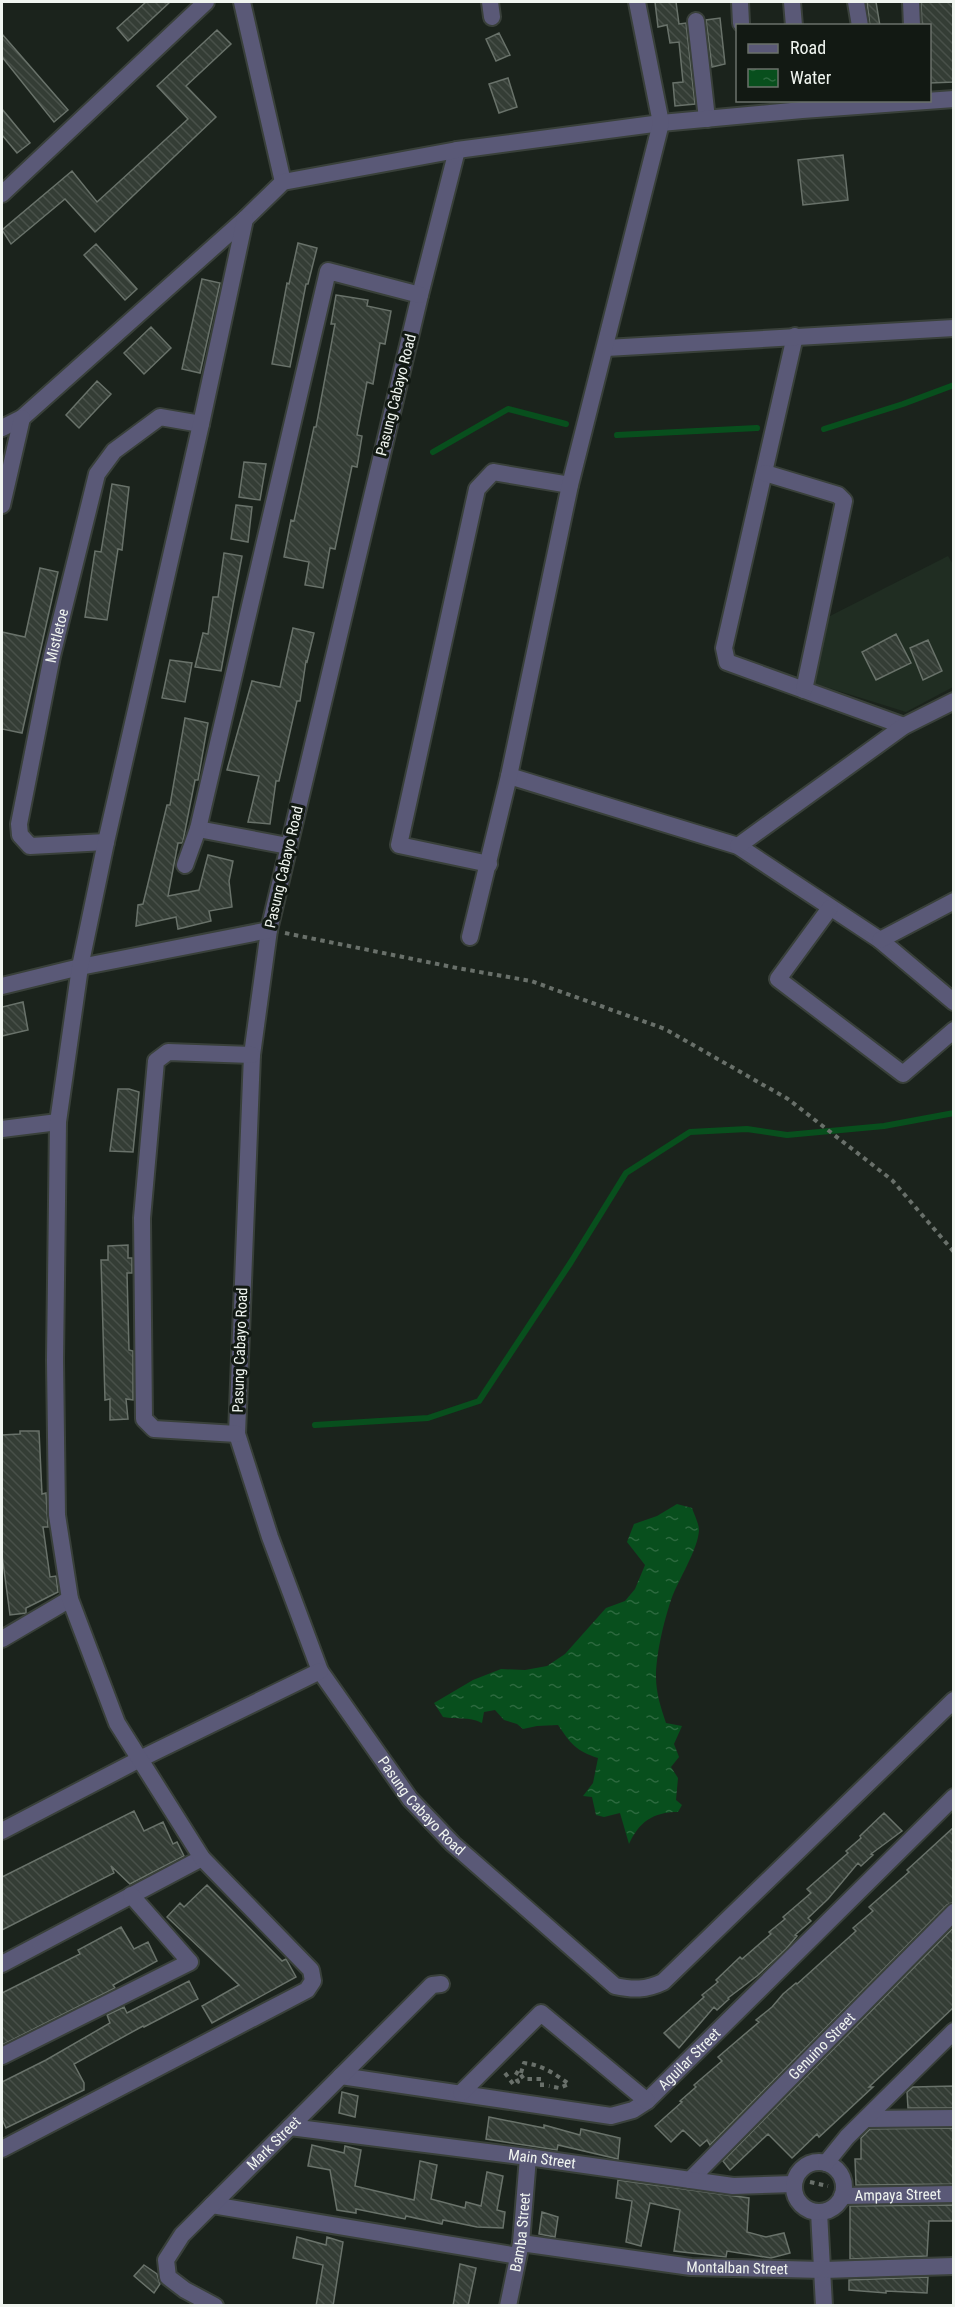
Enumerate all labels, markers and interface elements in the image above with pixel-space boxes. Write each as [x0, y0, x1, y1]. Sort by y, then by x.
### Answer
legend [736, 24, 931, 102]
text: Road [790, 37, 826, 58]
text: Water [790, 67, 832, 88]
street label: Pasung Cabayo Road [372, 332, 420, 458]
street label: Mistletoe [42, 607, 72, 665]
street label: Pasung Cabayo Road [261, 804, 307, 930]
street label: Pasung Cabayo Road [229, 1287, 251, 1413]
street label: Pasung Cabayo Road [374, 1753, 469, 1859]
street label: Genuino Street [785, 2009, 859, 2083]
street label: Aguilar Street [654, 2024, 724, 2094]
street label: Mark Street [243, 2113, 304, 2174]
street label: Main Street [507, 2146, 577, 2173]
street label: Ampaya Street [855, 2185, 941, 2205]
street label: Bamba Street [506, 2192, 534, 2274]
street label: Montalban Street [686, 2258, 788, 2278]

